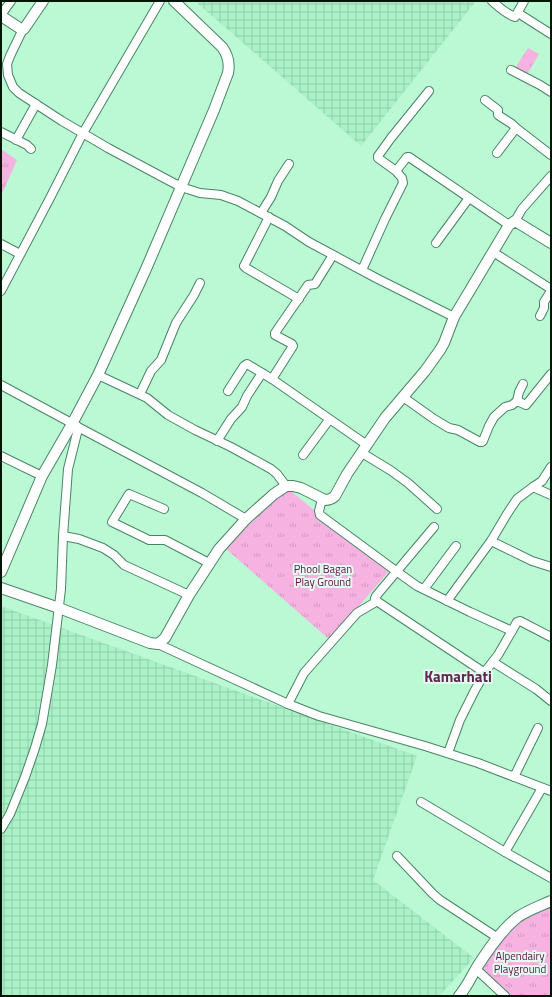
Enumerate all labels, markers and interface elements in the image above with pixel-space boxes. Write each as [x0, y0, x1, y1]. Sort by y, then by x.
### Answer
park label: Phool Bagan Play Ground [294, 561, 352, 590]
district label: Kamarhati [424, 665, 492, 688]
park label: Alpendairy Playground [494, 948, 546, 977]

